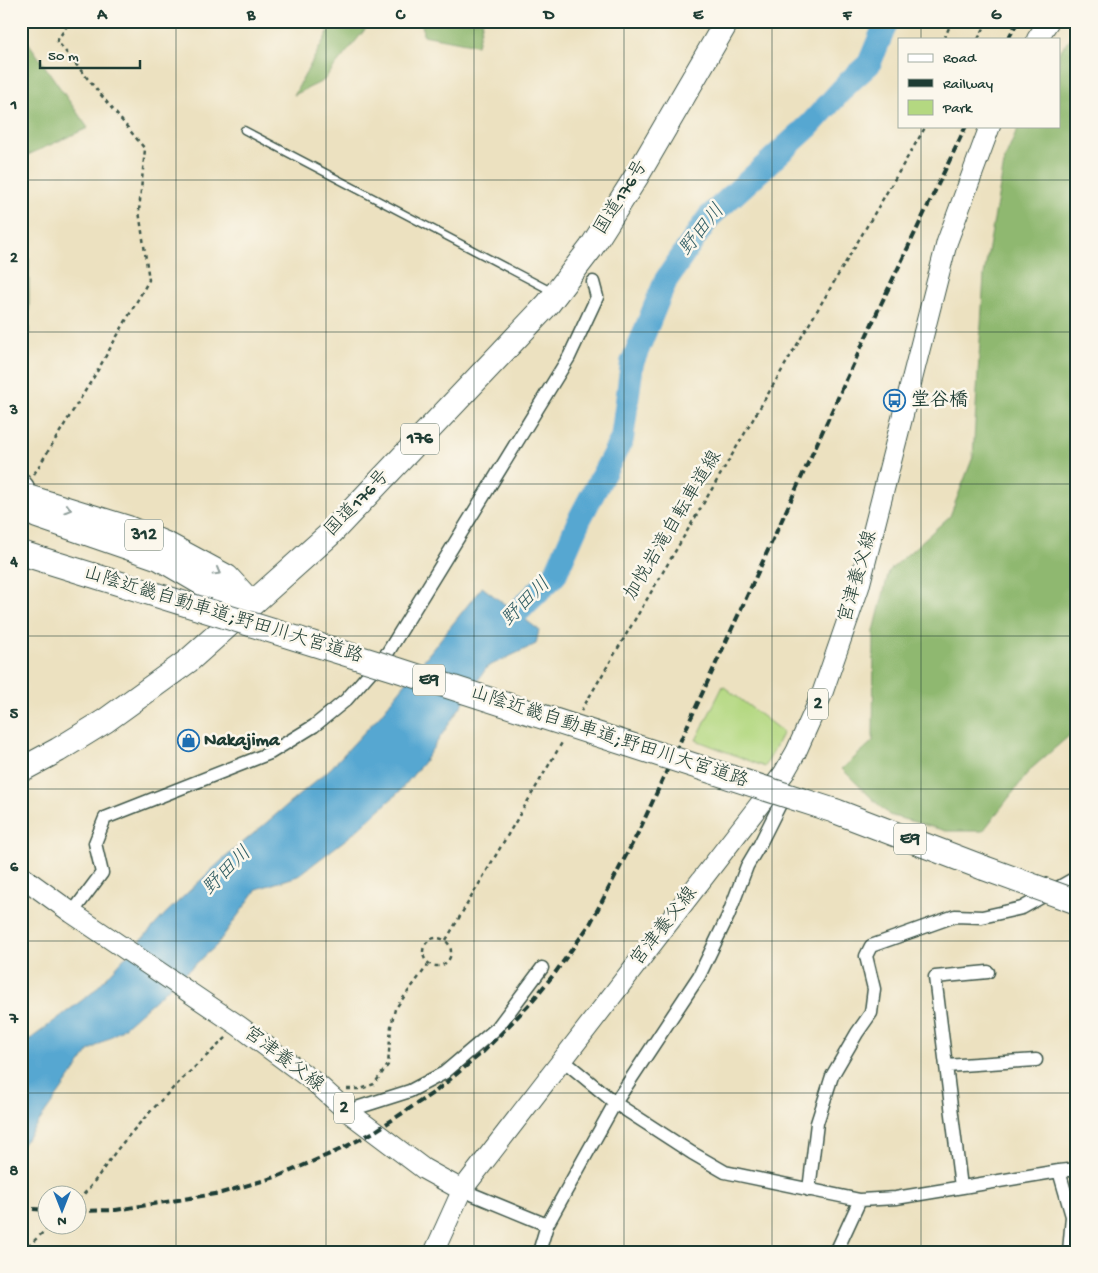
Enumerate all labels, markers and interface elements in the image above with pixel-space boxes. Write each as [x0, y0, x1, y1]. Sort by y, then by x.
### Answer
text: A [96, 7, 108, 26]
text: B [246, 7, 256, 26]
text: C [395, 7, 406, 26]
text: D [542, 7, 555, 26]
text: E [693, 7, 704, 26]
text: F [842, 7, 853, 26]
text: G [991, 7, 1002, 26]
scale bar [40, 38, 140, 70]
legend [898, 38, 1060, 128]
text: 50 m [48, 48, 79, 66]
text: Road [943, 50, 977, 68]
text: Railway [943, 76, 994, 94]
text: 1 [10, 97, 17, 116]
text: Park [942, 100, 973, 118]
street label: 国道176号 [589, 156, 654, 240]
water label: 野田川 [674, 200, 731, 262]
text: 2 [10, 250, 18, 269]
bus stop icon: 堂谷橋 [883, 389, 907, 413]
place label: 堂谷橋 [911, 389, 968, 413]
text: 3 [9, 402, 18, 421]
road number: 176 [401, 424, 439, 454]
street label: 加悦岩滝自転車道線 [619, 446, 728, 605]
street label: 国道176号 [320, 465, 396, 542]
one-way arrow [63, 503, 71, 513]
road number: 312 [125, 520, 163, 550]
street label: 宮津養父線 [834, 528, 883, 626]
text: 4 [9, 554, 18, 573]
street label: 山陰近畿自動車道;野田川大宮道路 [81, 562, 366, 670]
one-way arrow [212, 566, 221, 576]
water label: 野田川 [497, 573, 556, 632]
road number: E9 [413, 664, 445, 696]
street label: 山陰近畿自動車道;野田川大宮道路 [467, 681, 751, 794]
road number: 2 [808, 689, 828, 720]
text: 5 [10, 706, 19, 725]
shop icon: Nakajima [176, 729, 200, 753]
place label: Nakajima [204, 730, 281, 753]
road number: E9 [894, 824, 926, 854]
water label: 野田川 [198, 842, 257, 901]
text: 6 [10, 859, 19, 878]
street label: 宮津養父線 [626, 882, 703, 972]
text: 7 [9, 1011, 19, 1030]
street label: 宮津養父線 [238, 1021, 328, 1098]
road number: 2 [334, 1092, 354, 1124]
text: 8 [10, 1163, 19, 1182]
north arrow [38, 1186, 88, 1236]
text: N [57, 1212, 67, 1229]

